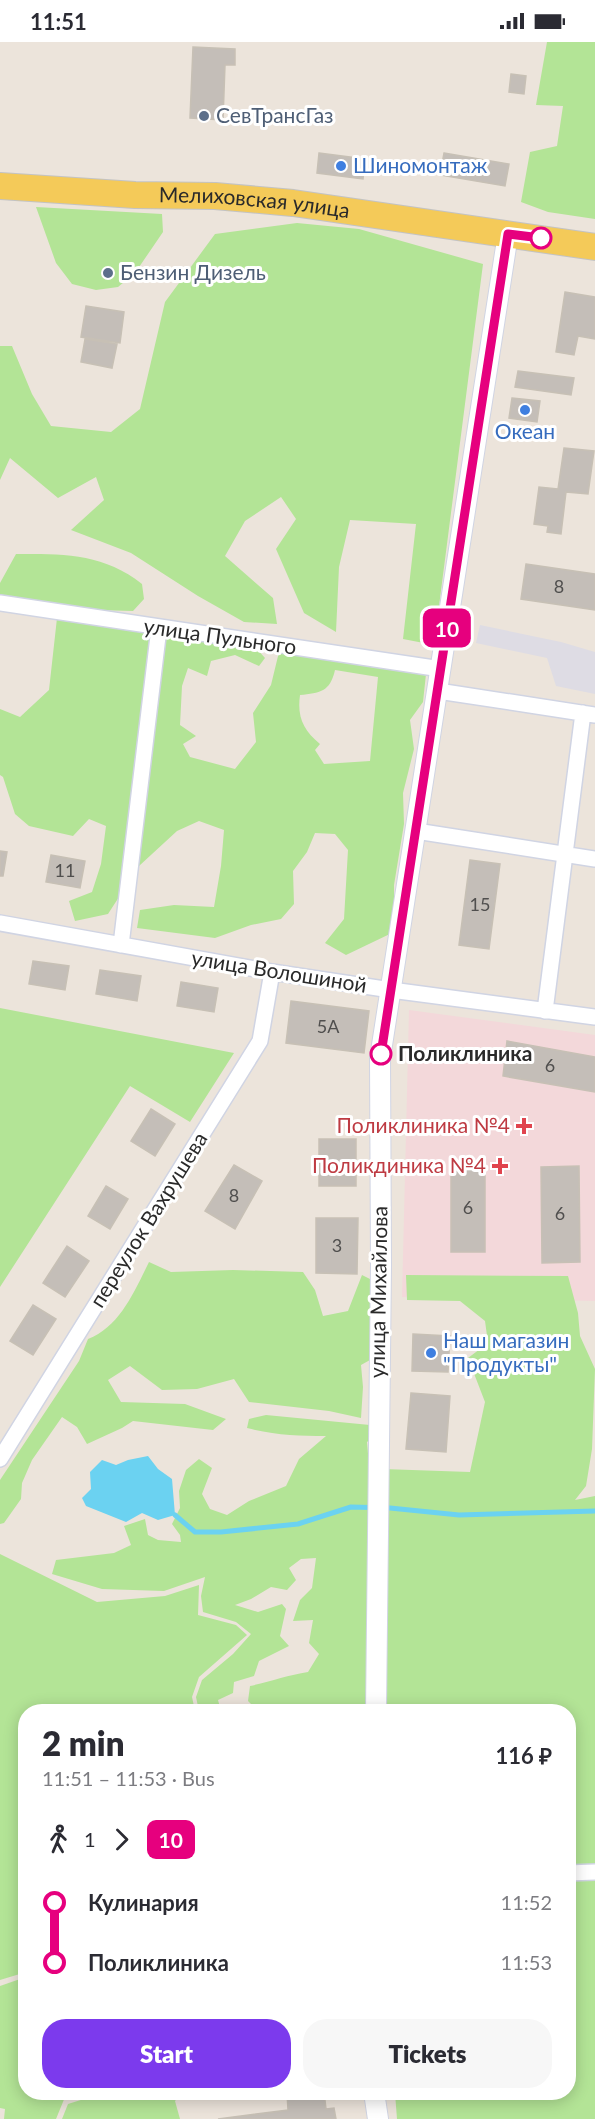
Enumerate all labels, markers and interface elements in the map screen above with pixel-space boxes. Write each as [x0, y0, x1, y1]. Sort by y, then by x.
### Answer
text: 11:51 [30, 8, 87, 35]
place label: СевТрансГаз [216, 102, 334, 127]
marker: СевТрансГаз [197, 109, 211, 123]
place label: Шиномонтаж [353, 152, 488, 177]
marker: Шиномонтаж [334, 159, 348, 173]
street label: Мелиховская улица [159, 181, 352, 222]
unlabelled marker [530, 227, 552, 249]
place label: Бензин Дизель [120, 259, 266, 284]
marker: Бензин Дизель [101, 266, 115, 280]
marker: Океан [518, 403, 532, 417]
place label: Океан [495, 418, 555, 443]
house number: 8 [554, 575, 564, 597]
line badge: 10 [420, 608, 474, 648]
street label: улица Пульного [142, 612, 298, 659]
text: 10 [435, 616, 459, 641]
house number: 11 [55, 859, 75, 881]
house number: 15 [470, 893, 490, 915]
street label: улица Волошиной [190, 944, 369, 997]
house number: 5А [317, 1015, 340, 1037]
place label: Поликлиника [398, 1040, 532, 1065]
marker: Поликлиника [370, 1043, 392, 1065]
house number: 6 [545, 1054, 555, 1076]
place label: Поликлиника №4 [337, 1112, 510, 1137]
marker: Поликлиника №4 [515, 1117, 533, 1135]
street label: переулок Вахрушева [84, 1127, 212, 1311]
place label: Поликдиника №4 [312, 1152, 486, 1177]
marker: Поликдиника №4 [491, 1157, 509, 1175]
house number: 8 [229, 1184, 239, 1206]
house number: 6 [463, 1196, 473, 1218]
house number: 6 [555, 1202, 565, 1224]
street label: улица Михайлова [363, 1206, 392, 1378]
house number: 3 [332, 1234, 342, 1256]
place label: Наш магазин "Продукты" [443, 1327, 569, 1376]
marker: Наш магазин "Продукты" [424, 1346, 438, 1360]
text: 2 min [42, 1723, 124, 1763]
text: 116 ₽ [496, 1742, 552, 1769]
text: 11:51 – 11:53 · Bus [42, 1766, 215, 1790]
icon: walk [42, 1823, 75, 1856]
icon: forward [105, 1823, 138, 1856]
text: 1 [84, 1827, 96, 1851]
text: 10 [159, 1827, 183, 1852]
text: Кулинария [88, 1889, 199, 1916]
text: 11:52 [501, 1890, 552, 1914]
text: Поликлиника [88, 1949, 229, 1976]
text: 11:53 [501, 1950, 552, 1974]
button: Start [42, 2019, 291, 2088]
button: Tickets [303, 2019, 552, 2088]

